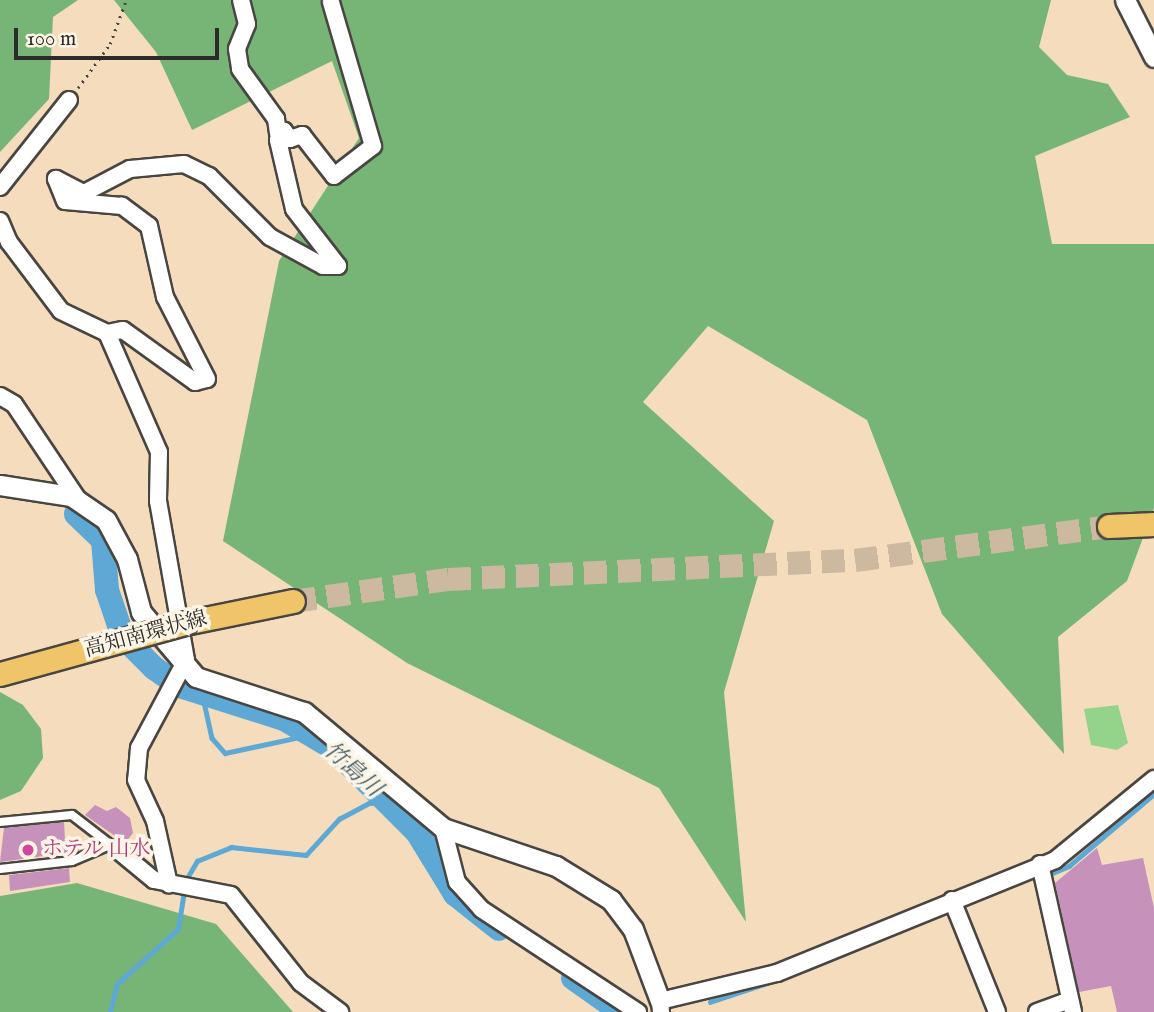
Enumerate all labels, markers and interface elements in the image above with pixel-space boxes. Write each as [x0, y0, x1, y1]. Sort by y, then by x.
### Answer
scale bar [18, 14, 222, 58]
text: 100 m [27, 26, 76, 53]
street label: 高知南環状線 [82, 607, 210, 663]
water label: 竹島川 [317, 737, 387, 803]
place label: ホテル 山水 [42, 837, 152, 863]
marker: ホテル 山水 [20, 842, 36, 858]

